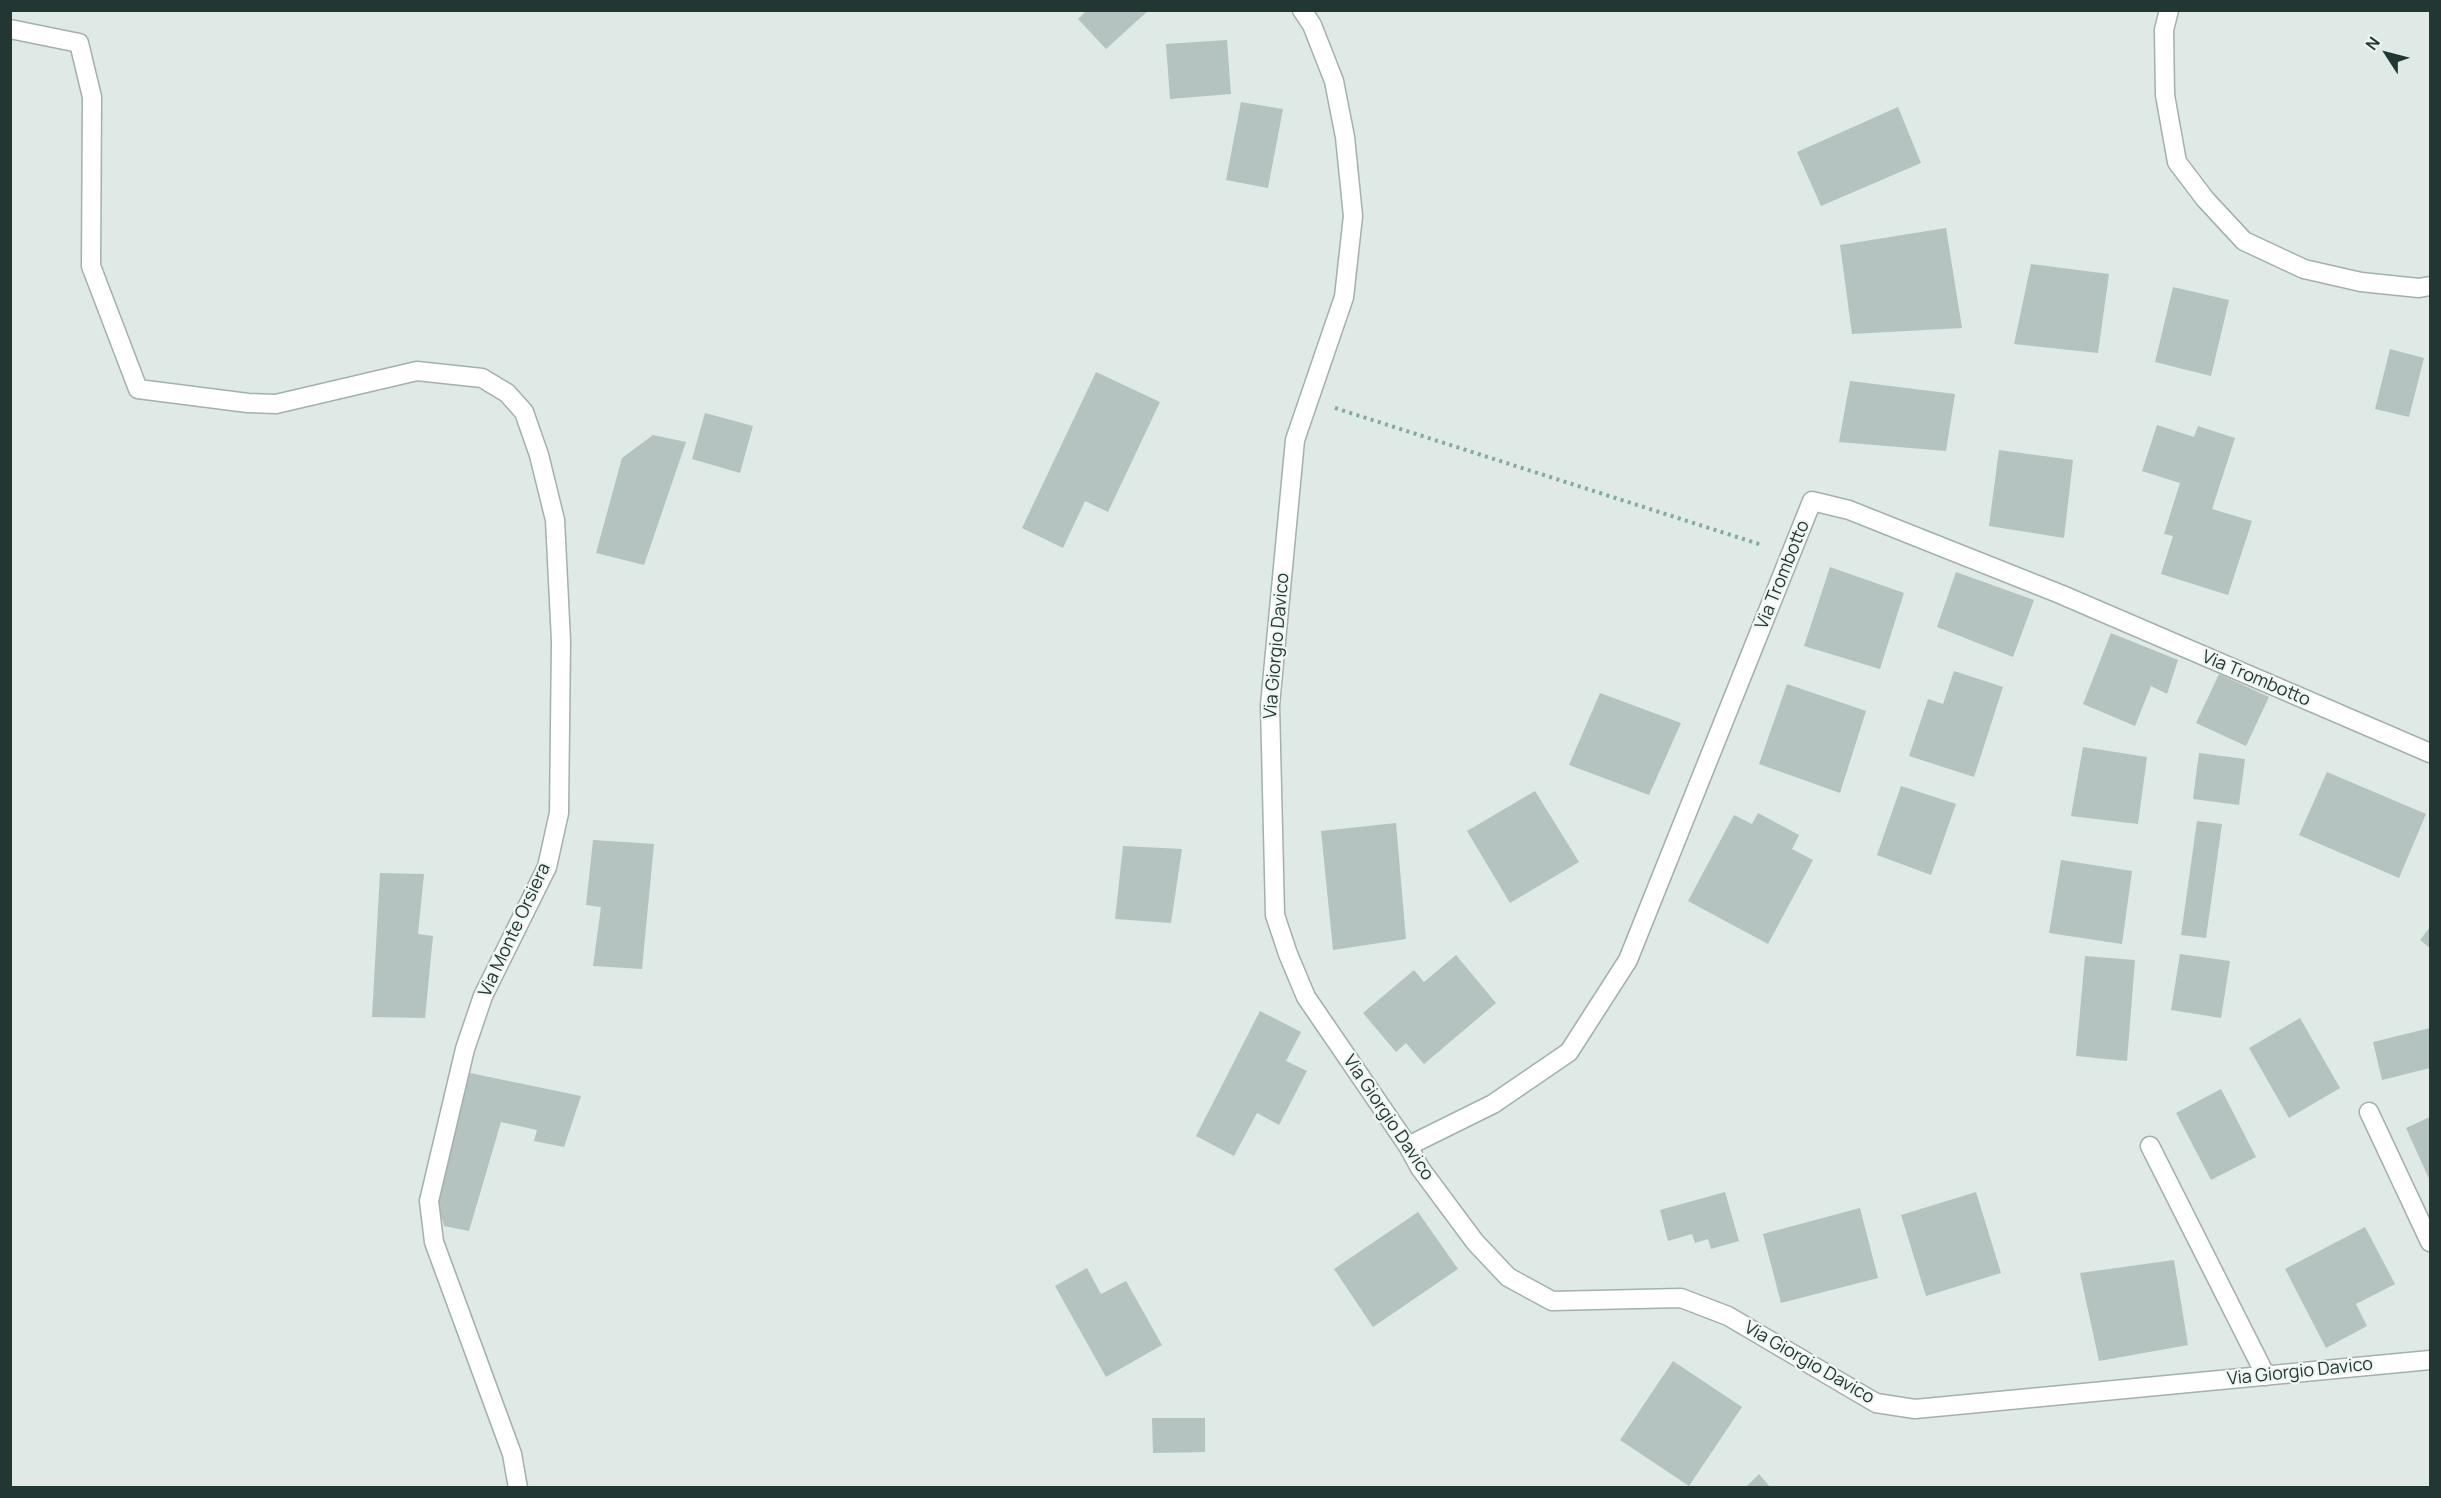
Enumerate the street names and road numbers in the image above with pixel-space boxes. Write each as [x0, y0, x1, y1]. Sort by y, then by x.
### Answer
street label: Via Trombotto [1751, 517, 1815, 633]
street label: Via Giorgio Davico [1260, 572, 1294, 720]
street label: Via Trombotto [2199, 646, 2313, 712]
street label: Via Monte Orsiera [475, 860, 555, 1000]
street label: Via Giorgio Davico [1338, 1051, 1438, 1185]
street label: Via Giorgio Davico [1740, 1317, 1878, 1409]
street label: Via Giorgio Davico [2226, 1354, 2374, 1390]

